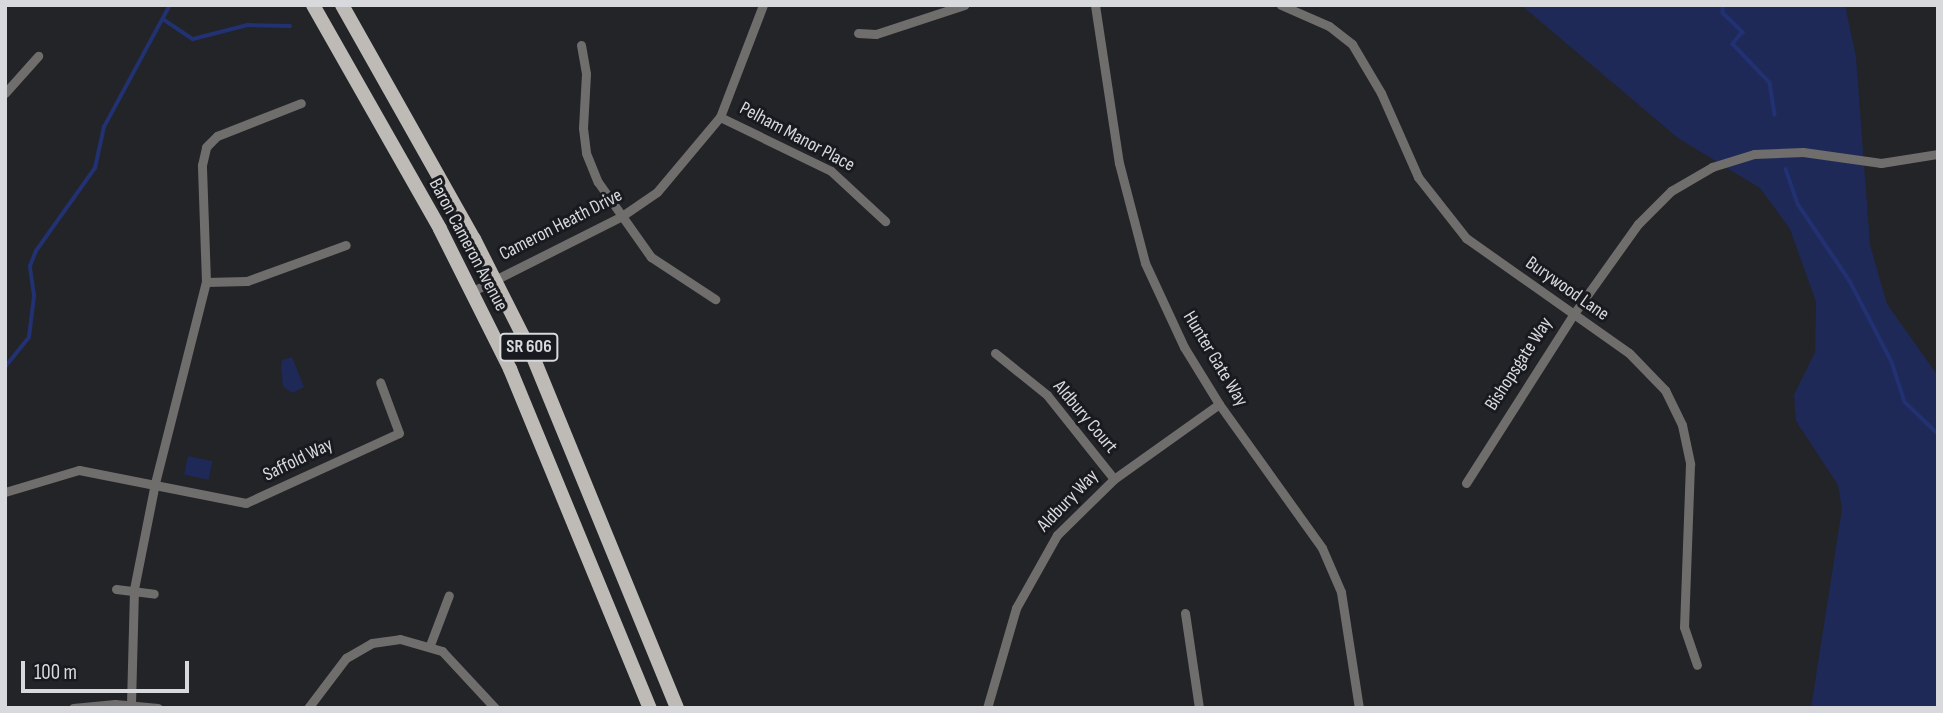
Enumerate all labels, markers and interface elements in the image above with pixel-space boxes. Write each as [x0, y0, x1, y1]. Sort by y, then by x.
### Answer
street label: Pelham Manor Place [736, 97, 858, 177]
street label: Baron Cameron Avenue [423, 175, 513, 315]
street label: Cameron Heath Drive [496, 184, 626, 266]
street label: Burywood Lane [1521, 252, 1613, 326]
street label: Hunter Gate Way [1178, 307, 1252, 411]
street label: Bishopsgate Way [1480, 313, 1558, 415]
road number: SR 606 [499, 332, 559, 362]
street label: Aldbury Court [1048, 376, 1122, 458]
street label: Saffold Way [259, 433, 337, 487]
street label: Aldbury Way [1033, 465, 1103, 537]
scale bar [24, 646, 192, 690]
text: 100 m [34, 660, 77, 685]

